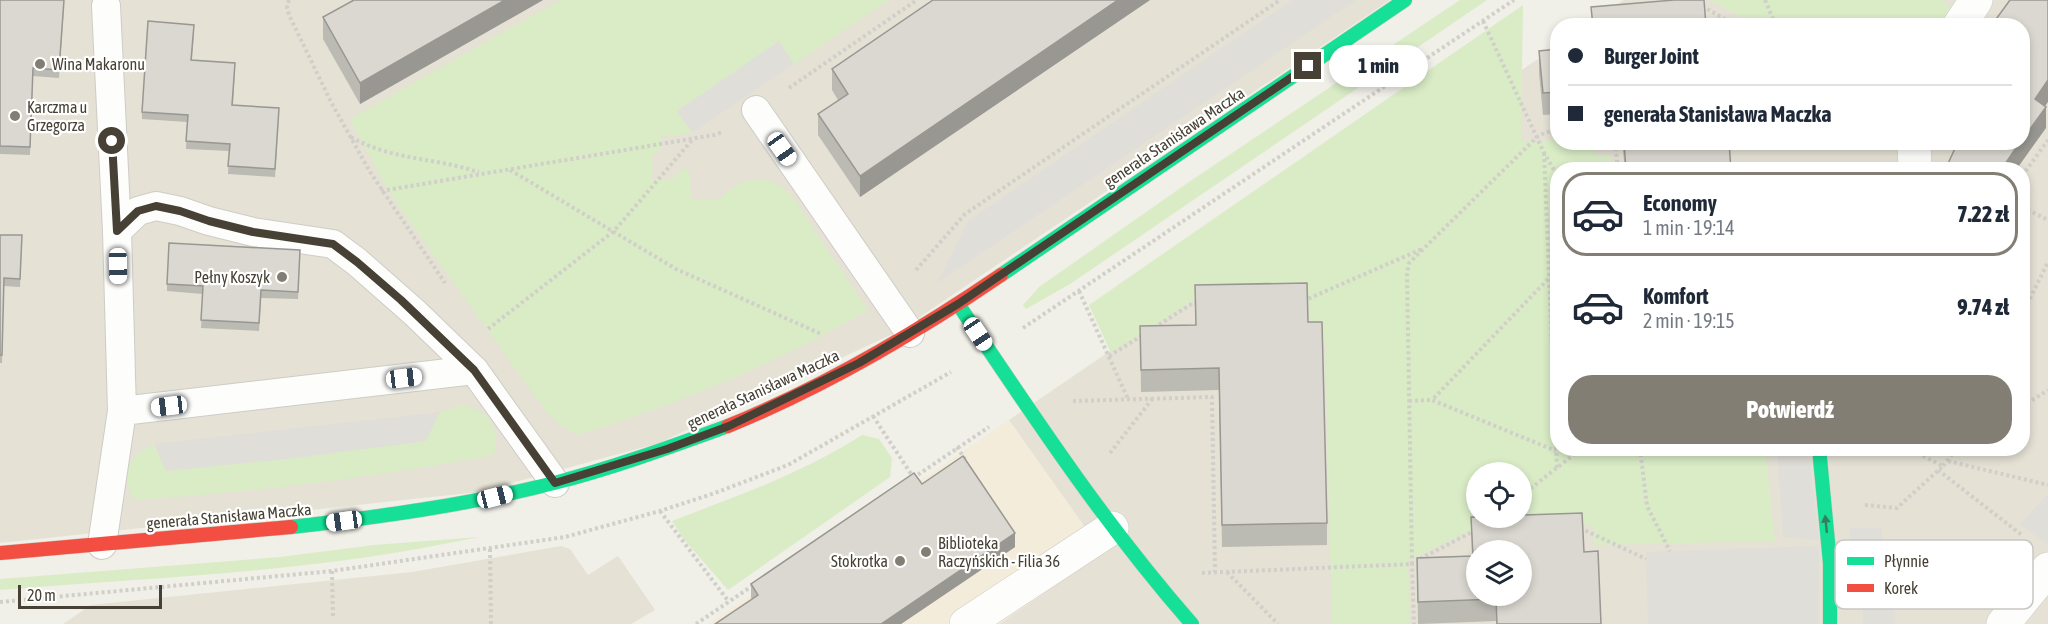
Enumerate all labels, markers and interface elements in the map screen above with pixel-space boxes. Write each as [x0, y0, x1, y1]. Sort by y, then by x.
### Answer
text: Burger Joint [1604, 43, 1699, 69]
callout: 1 min [1329, 45, 1428, 87]
route end [1294, 52, 1321, 79]
text: 1 min [1358, 54, 1399, 77]
place label: Wina Makaronu [52, 55, 145, 73]
marker: Wina Makaronu [33, 57, 47, 71]
street label: generała Stanisława Maczka [1100, 83, 1248, 192]
place label: Karczma u Grzegorza [27, 98, 87, 135]
text: generała Stanisława Maczka [1604, 101, 1831, 127]
marker: Karczma u Grzegorza [8, 109, 22, 123]
route start [98, 127, 125, 154]
car [764, 129, 800, 169]
icon: car [1571, 187, 1625, 241]
text: Economy [1643, 190, 1717, 216]
text: 7.22 zł [1957, 201, 2009, 227]
text: 1 min · 19:14 [1643, 216, 1735, 239]
car [109, 248, 127, 284]
place label: Pełny Koszyk [194, 268, 270, 287]
marker: Pełny Koszyk [275, 270, 289, 284]
icon: car [1571, 280, 1625, 334]
text: Komfort [1643, 283, 1709, 309]
text: 9.74 zł [1957, 294, 2009, 320]
text: 2 min · 19:15 [1643, 309, 1735, 332]
car [960, 314, 996, 354]
street label: generała Stanisława Maczka [684, 346, 842, 433]
car [385, 367, 423, 389]
button: Potwierdź [1568, 375, 2012, 444]
car [150, 395, 188, 417]
map controls [1466, 462, 1532, 606]
button: locate [1466, 462, 1532, 528]
car [475, 484, 515, 510]
street label: generała Stanisława Maczka [146, 500, 312, 533]
car [325, 510, 363, 532]
one-way arrow [1821, 514, 1831, 533]
place label: Biblioteka Raczyńskich - Filia 36 [938, 534, 1060, 571]
button: layers [1466, 540, 1532, 606]
legend [1835, 540, 2033, 609]
marker: Biblioteka Raczyńskich - Filia 36 [919, 545, 933, 559]
place label: Stokrotka [831, 552, 888, 570]
text: Płynnie [1884, 552, 1929, 571]
marker: Stokrotka [893, 554, 907, 568]
text: Korek [1884, 579, 1918, 597]
scale bar [18, 582, 162, 610]
text: 20 m [27, 586, 56, 604]

